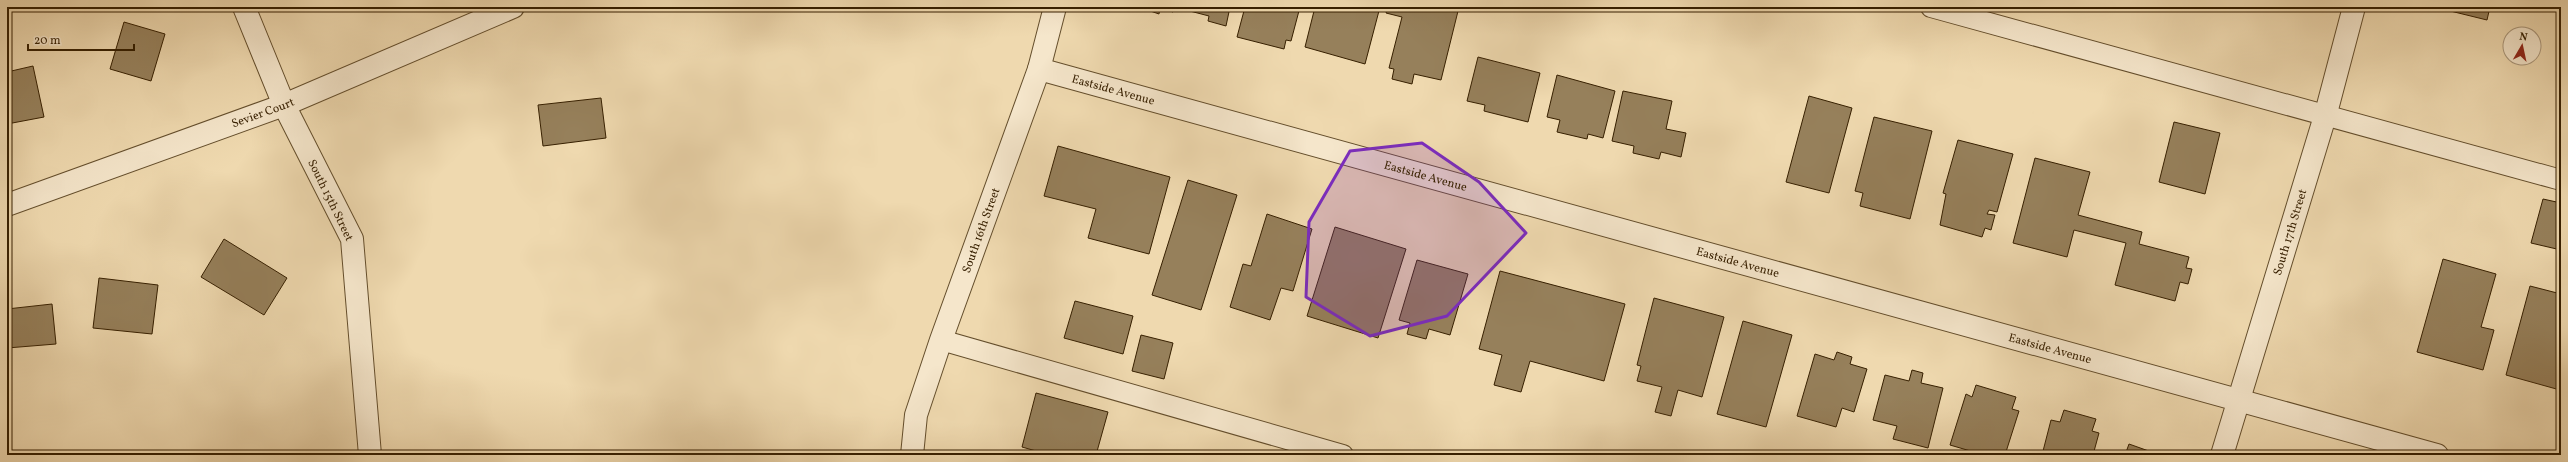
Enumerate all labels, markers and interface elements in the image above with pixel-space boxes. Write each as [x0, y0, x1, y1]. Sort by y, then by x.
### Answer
scale bar [28, 26, 134, 52]
north arrow [2502, 26, 2542, 66]
text: N [2518, 30, 2528, 46]
text: 20 m [34, 33, 61, 49]
street label: Eastside Avenue [1070, 71, 1157, 110]
street label: Sevier Court [230, 95, 297, 132]
street label: South 15th Street [303, 157, 357, 244]
street label: Eastside Avenue [1382, 158, 1469, 196]
street label: South 16th Street [959, 186, 1004, 275]
street label: South 17th Street [2270, 187, 2311, 277]
street label: Eastside Avenue [1694, 244, 1781, 282]
street label: Eastside Avenue [2007, 330, 2094, 368]

